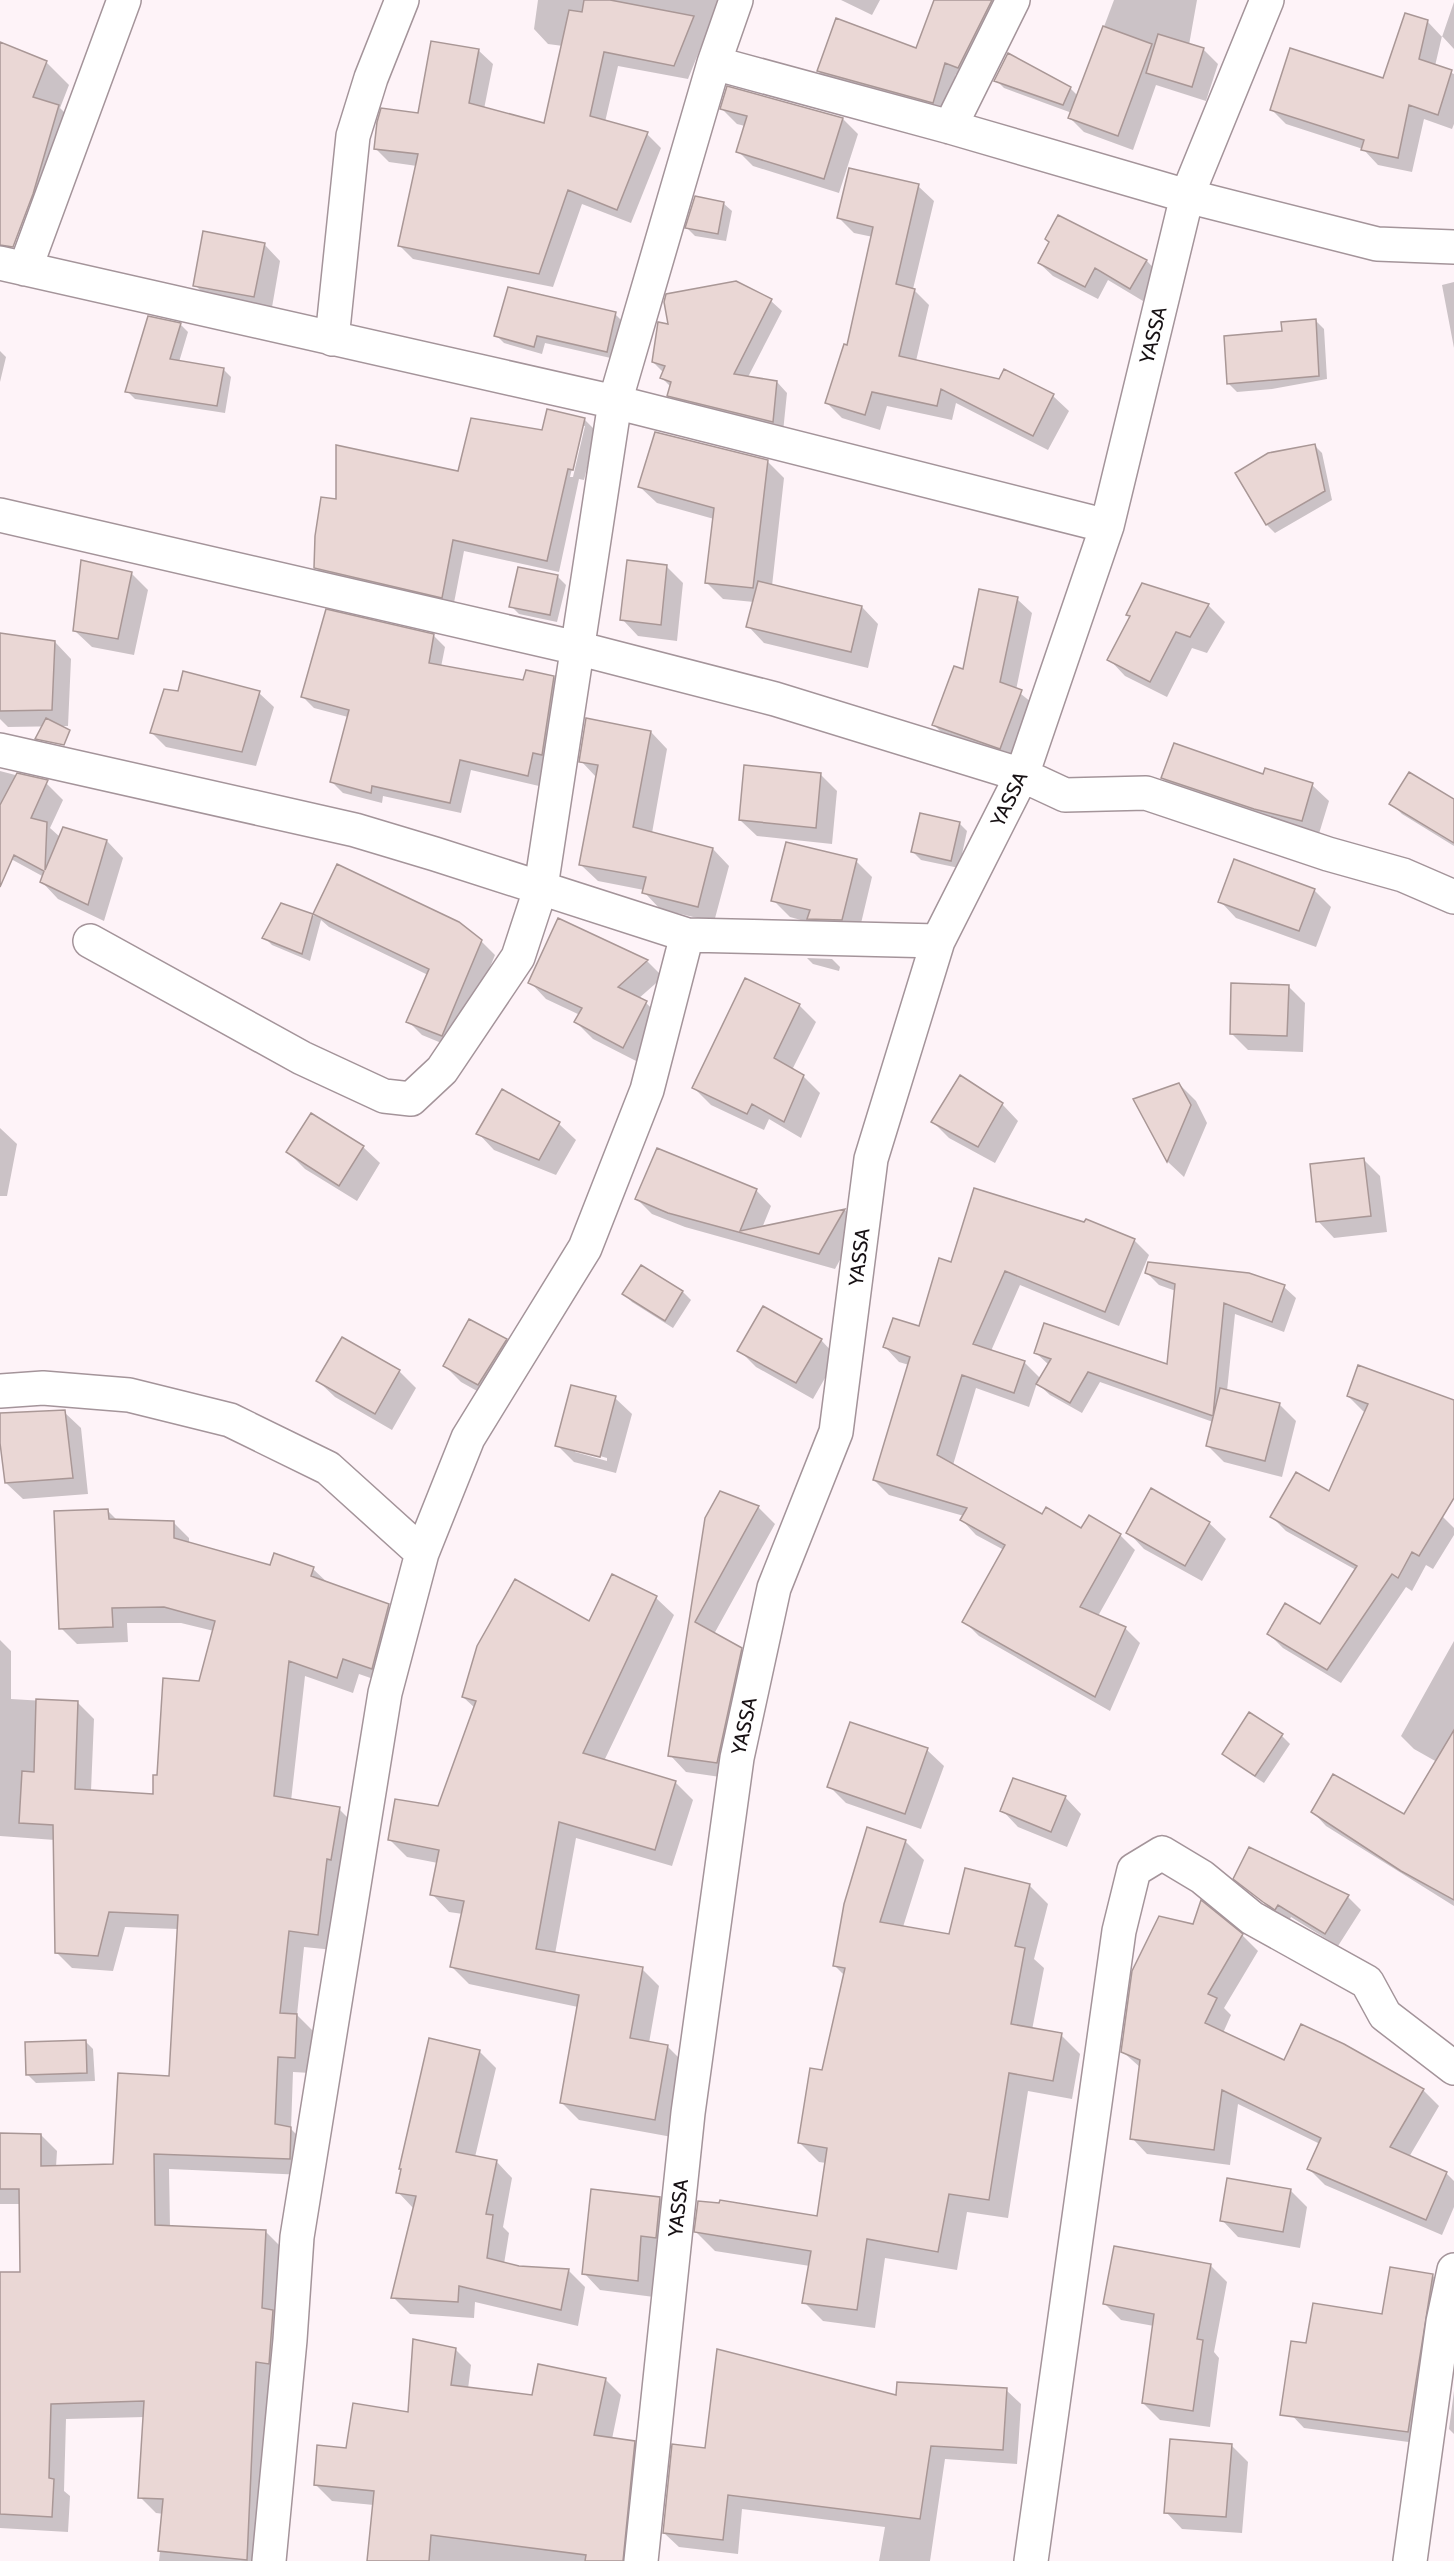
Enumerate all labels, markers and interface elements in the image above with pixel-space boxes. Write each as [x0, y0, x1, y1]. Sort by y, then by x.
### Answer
street label: YASSA [1134, 303, 1172, 367]
street label: YASSA [985, 767, 1033, 831]
street label: YASSA [843, 1226, 875, 1288]
street label: YASSA [726, 1694, 762, 1758]
street label: YASSA [663, 2177, 693, 2239]

